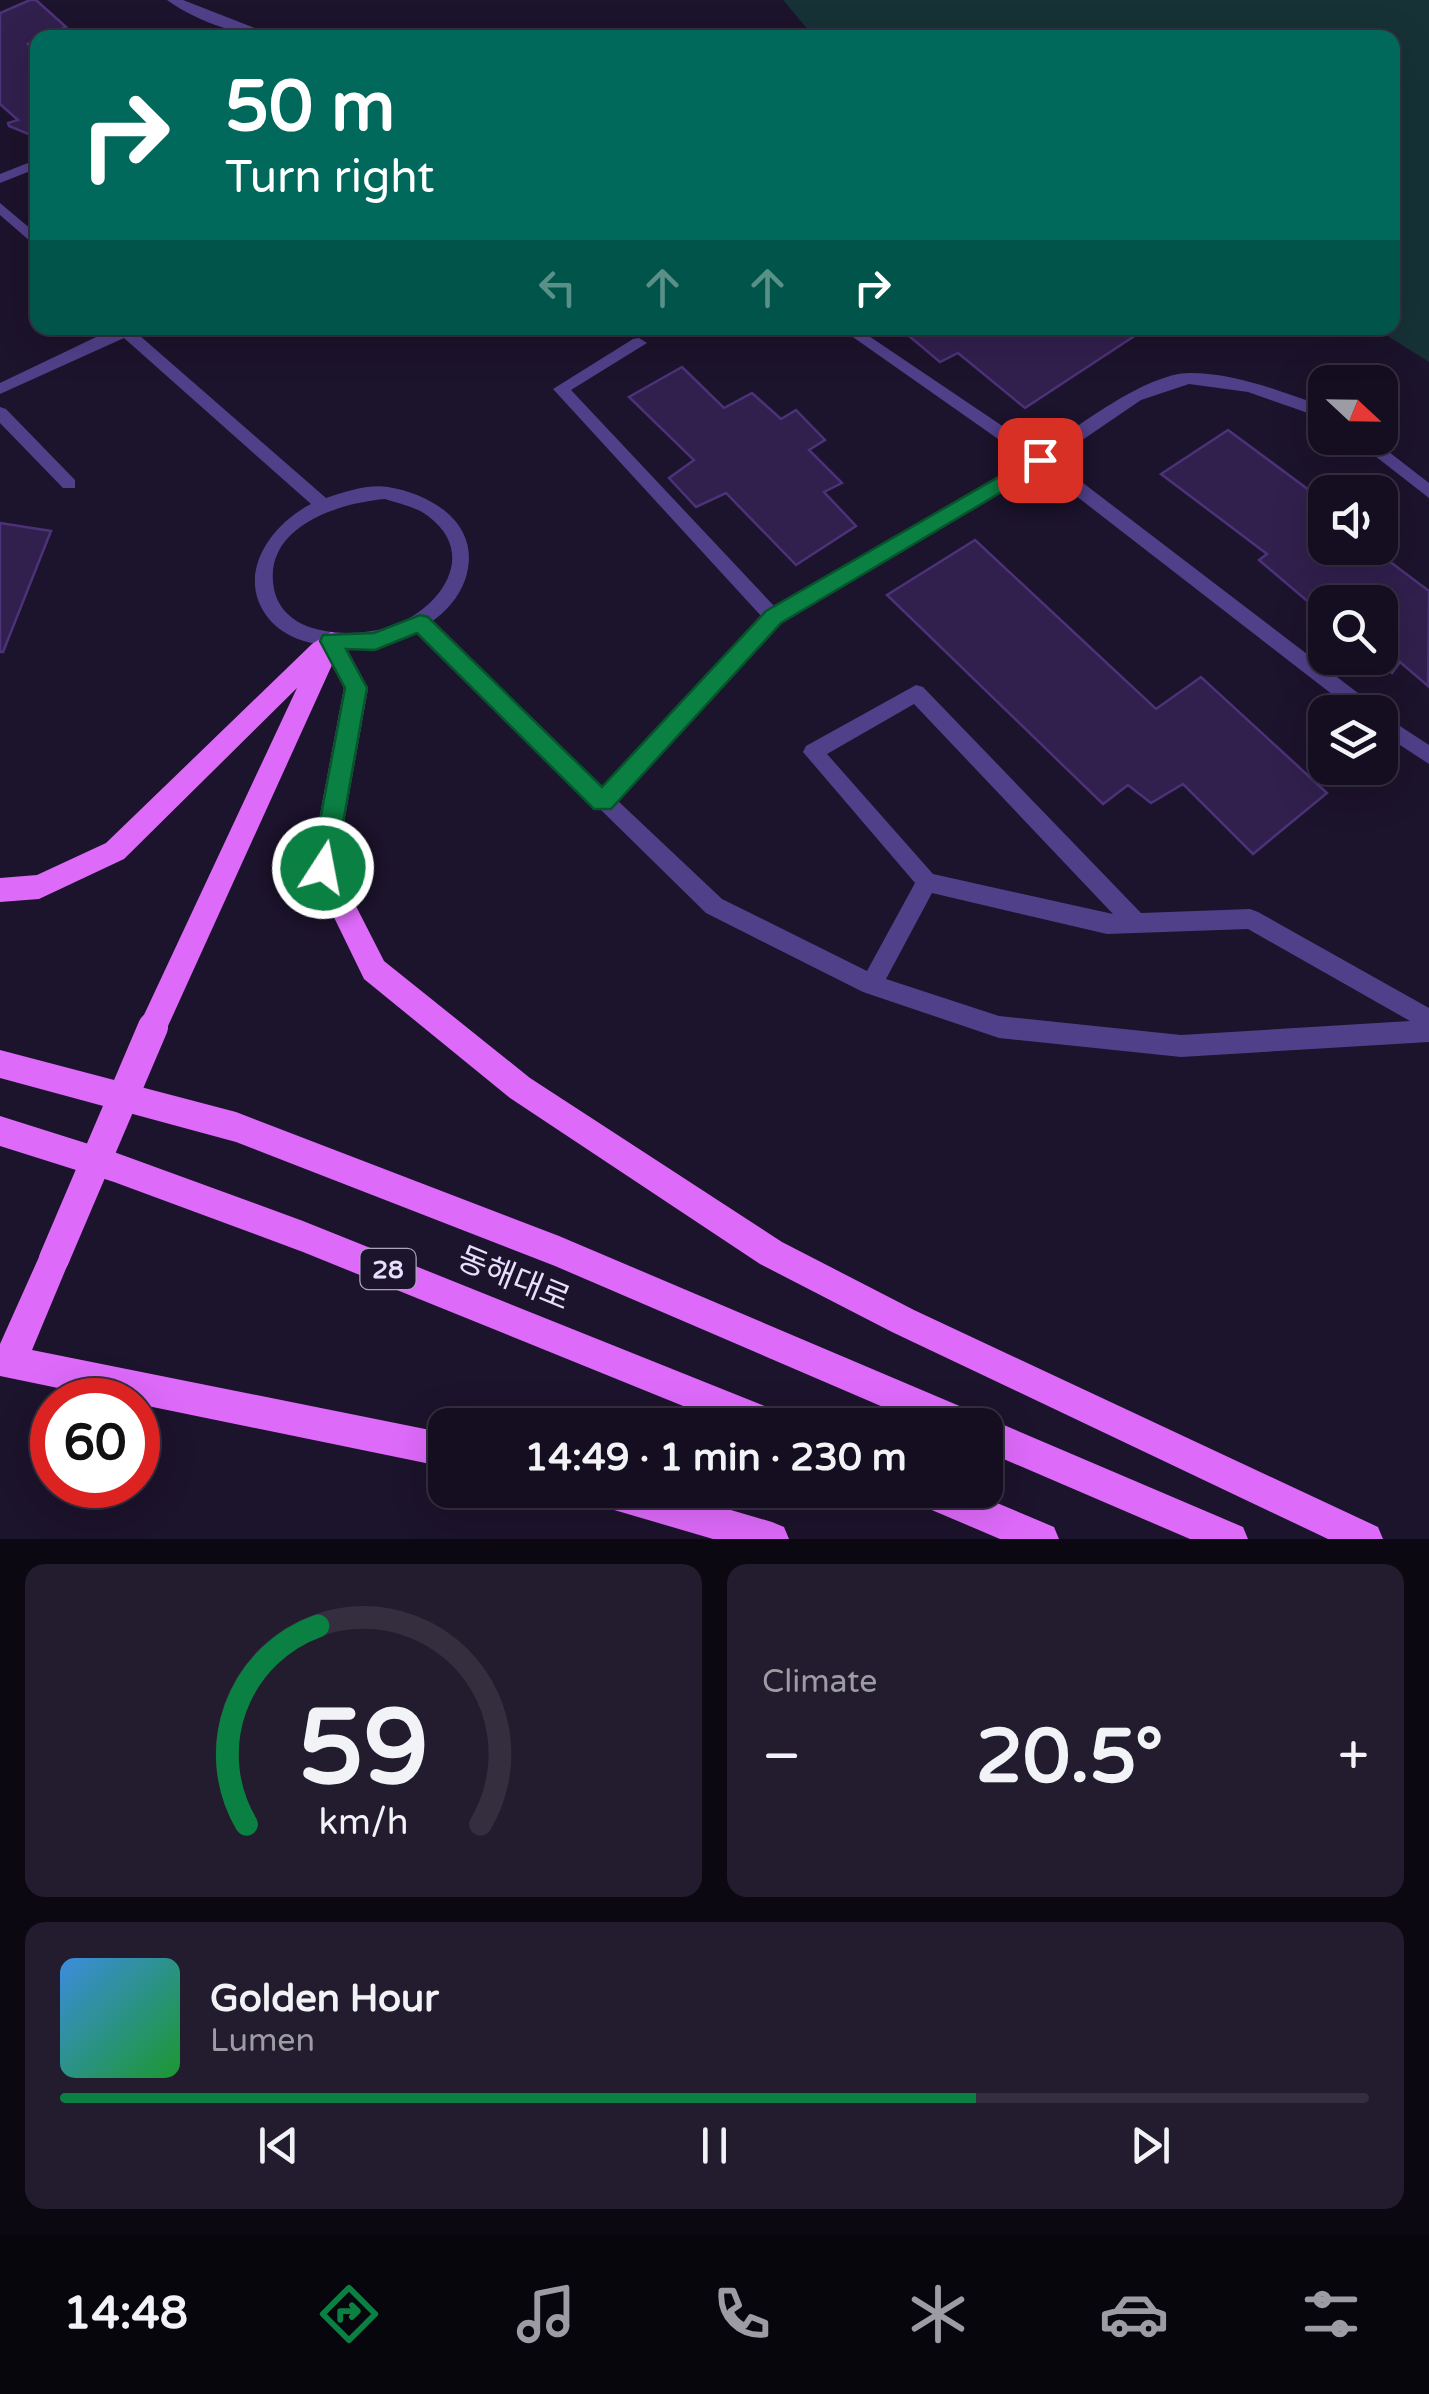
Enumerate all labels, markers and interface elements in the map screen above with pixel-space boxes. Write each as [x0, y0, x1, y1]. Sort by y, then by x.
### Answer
text: 50 m [225, 66, 395, 150]
icon: right [60, 70, 190, 200]
text: Turn right [225, 151, 434, 205]
icon: left [530, 260, 585, 315]
icon: ahead [635, 260, 690, 315]
icon: ahead [740, 260, 795, 315]
icon: right [845, 260, 900, 315]
north arrow [1308, 365, 1398, 455]
map controls [1308, 365, 1398, 785]
pin [998, 418, 1083, 503]
icon: arrive [1013, 433, 1068, 488]
button: sound [1308, 475, 1398, 565]
button: search [1308, 585, 1398, 675]
button: layers [1308, 695, 1398, 785]
position arrow [271, 816, 375, 920]
street label: 동해대로 [452, 1239, 575, 1319]
road number: 28 [360, 1249, 416, 1289]
speed limit sign: 60 [30, 1378, 160, 1508]
text: 14:49 · 1 min · 230 m [524, 1435, 907, 1481]
text: Climate [762, 1663, 877, 1701]
text: 59 [298, 1687, 429, 1812]
text: 20.5° [976, 1712, 1163, 1802]
text: − [762, 1724, 801, 1790]
text: + [1338, 1724, 1369, 1790]
text: km/h [319, 1801, 408, 1844]
text: Golden Hour [210, 1976, 439, 2022]
text: Lumen [210, 2022, 315, 2060]
icon: previous [251, 2118, 306, 2173]
icon: pause [687, 2118, 742, 2173]
icon: next [1123, 2118, 1178, 2173]
icon: directions [314, 2279, 384, 2349]
icon: music [511, 2279, 581, 2349]
icon: phone [707, 2279, 777, 2349]
icon: climate [903, 2279, 973, 2349]
icon: car [1099, 2279, 1169, 2349]
icon: filters [1296, 2279, 1366, 2349]
text: 14:48 [63, 2287, 188, 2341]

